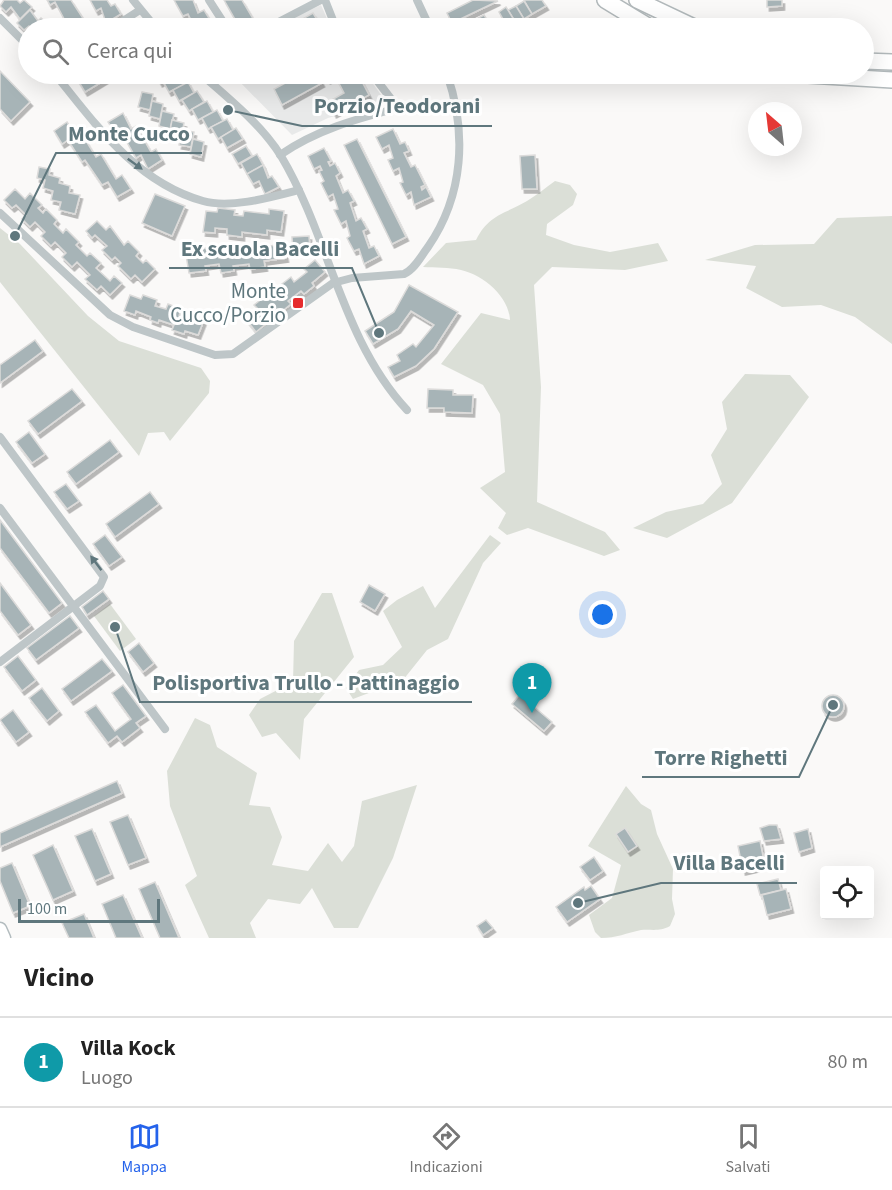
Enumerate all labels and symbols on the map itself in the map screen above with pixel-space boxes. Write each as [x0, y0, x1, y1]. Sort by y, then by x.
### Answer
callout: Porzio/Teodorani [302, 86, 492, 126]
text: Porzio/Teodorani [314, 90, 480, 122]
north arrow [748, 102, 802, 156]
callout: Monte Cucco [56, 113, 202, 153]
text: Monte Cucco [68, 118, 190, 150]
one-way arrow [127, 158, 142, 170]
callout: Ex scuola Bacelli [169, 228, 352, 268]
text: Ex scuola Bacelli [181, 233, 339, 265]
place label: Monte Cucco/Porzio [170, 276, 286, 330]
marker: Monte Cucco/Porzio [291, 296, 305, 310]
one-way arrow [90, 556, 102, 571]
your location [588, 600, 617, 629]
callout: Polisportiva Trullo - Pattinaggio [140, 662, 472, 702]
pin: 1 [512, 664, 552, 713]
text: Polisportiva Trullo - Pattinaggio [152, 667, 460, 699]
callout: Torre Righetti [642, 737, 799, 777]
text: Torre Righetti [654, 742, 788, 774]
callout: Villa Bacelli [661, 843, 797, 883]
text: Villa Bacelli [672, 847, 785, 879]
scale bar [18, 896, 160, 924]

